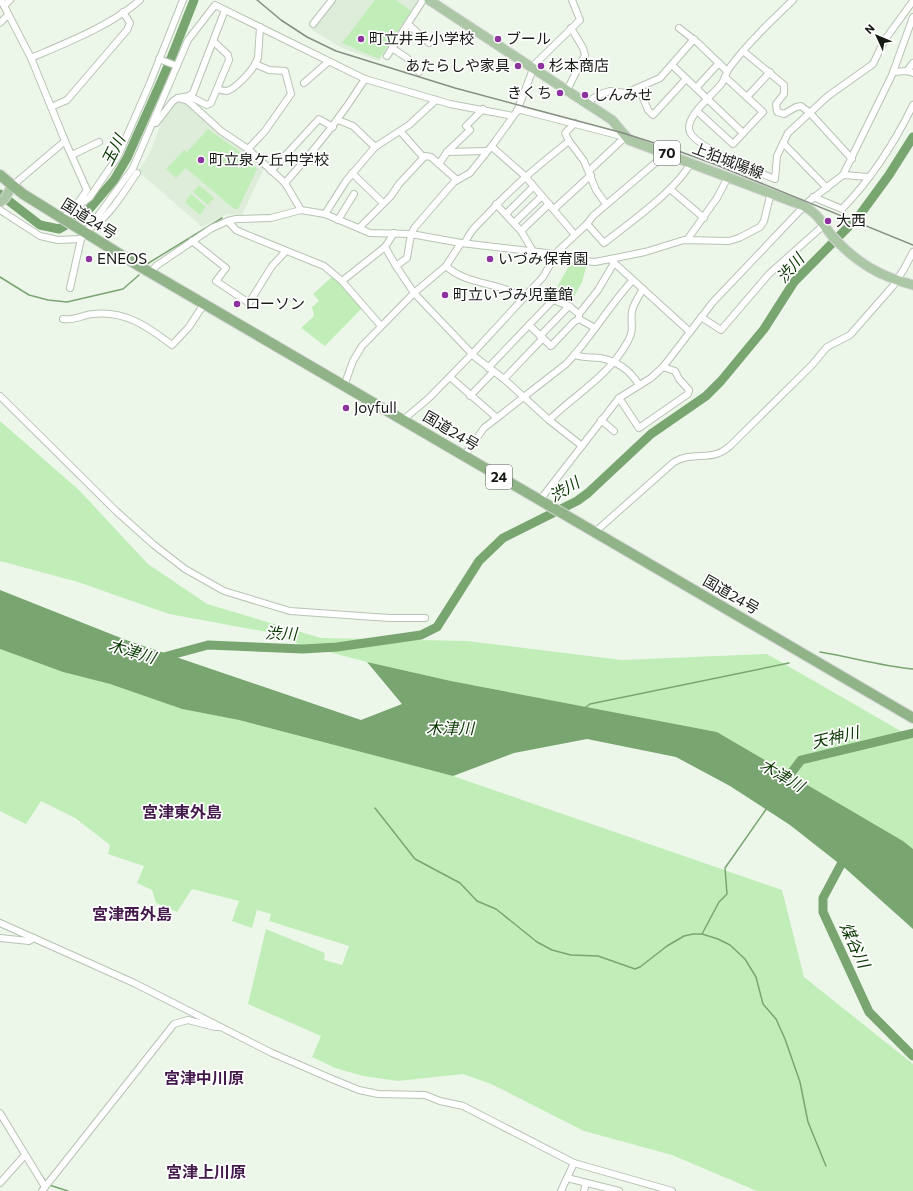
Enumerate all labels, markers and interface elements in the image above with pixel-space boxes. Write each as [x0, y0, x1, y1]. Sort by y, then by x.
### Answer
north arrow [857, 16, 897, 56]
text: N [862, 21, 877, 36]
place label: 町立井手小学校 [369, 29, 474, 47]
place label: ブール [506, 29, 551, 47]
marker: 町立井手小学校 [356, 34, 366, 44]
marker: ブール [493, 34, 503, 44]
place label: あたらしや家具 [405, 56, 510, 74]
place label: 杉本商店 [549, 56, 609, 74]
marker: あたらしや家具 [513, 61, 523, 71]
marker: 杉本商店 [536, 61, 546, 71]
place label: きくち [507, 83, 552, 101]
place label: しんみせ [593, 85, 653, 103]
marker: きくち [555, 88, 565, 98]
marker: しんみせ [580, 90, 590, 100]
water label: 玉川 [97, 129, 129, 168]
street label: 上狛城陽線 [690, 138, 767, 182]
road number: 70 [654, 141, 680, 165]
place label: 町立泉ケ丘中学校 [209, 150, 329, 168]
marker: 町立泉ケ丘中学校 [196, 155, 206, 165]
street label: 国道24号 [58, 194, 121, 242]
place label: 大西 [836, 211, 866, 229]
marker: 大西 [823, 216, 833, 226]
water label: 渋川 [772, 248, 809, 286]
place label: ENEOS [97, 249, 147, 267]
place label: いづみ保育園 [498, 249, 588, 267]
marker: ENEOS [84, 254, 94, 264]
marker: いづみ保育園 [485, 254, 495, 264]
place label: 町立いづみ児童館 [453, 285, 573, 303]
marker: 町立いづみ児童館 [440, 290, 450, 300]
place label: ローソン [245, 294, 305, 312]
marker: ローソン [232, 299, 242, 309]
place label: Joyfull [354, 398, 397, 416]
marker: Joyfull [341, 403, 351, 413]
street label: 国道24号 [420, 406, 483, 454]
road number: 24 [486, 465, 512, 489]
water label: 渋川 [545, 471, 584, 505]
street label: 国道24号 [700, 571, 763, 617]
water label: 渋川 [265, 622, 299, 643]
water label: 木津川 [106, 634, 160, 667]
water label: 木津川 [426, 718, 476, 737]
water label: 天神川 [809, 721, 862, 751]
water label: 木津川 [757, 754, 810, 796]
district label: 宮津東外島 [142, 802, 222, 821]
district label: 宮津西外島 [92, 904, 172, 923]
water label: 煤谷川 [837, 919, 875, 972]
district label: 宮津中川原 [164, 1068, 244, 1087]
district label: 宮津上川原 [166, 1162, 246, 1181]

